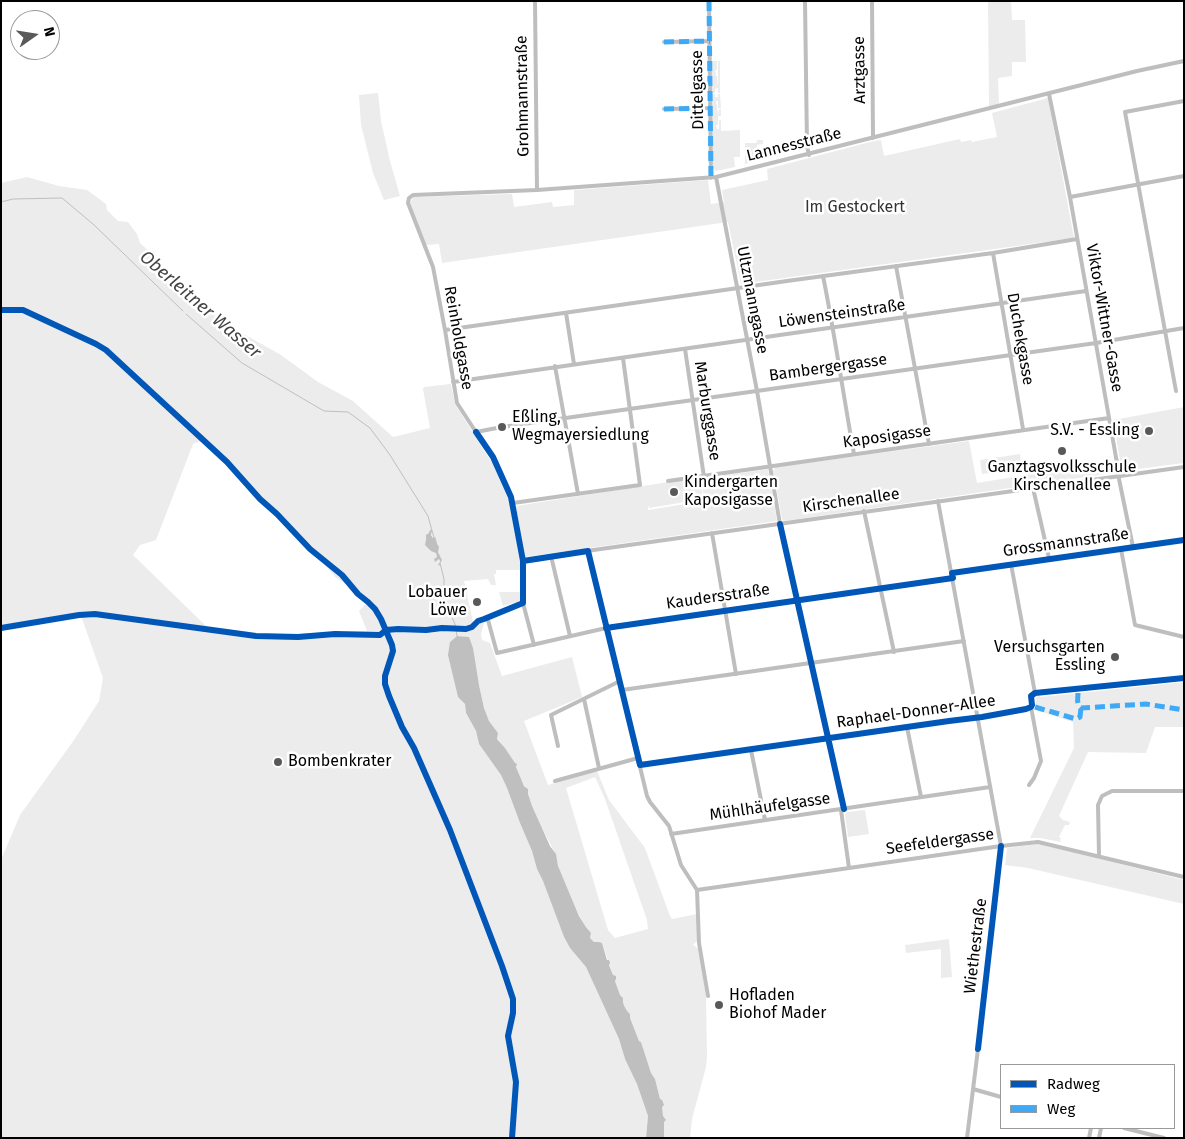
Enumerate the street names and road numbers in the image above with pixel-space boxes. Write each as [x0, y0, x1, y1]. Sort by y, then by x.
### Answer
street label: Grohmannstraße [512, 35, 534, 157]
street label: Arztgasse [850, 36, 870, 104]
street label: Dittelgasse [688, 50, 708, 130]
street label: Lannesstraße [745, 124, 843, 166]
street label: Viktor-Wittner-Gasse [1082, 242, 1126, 394]
street label: Ultzmanngasse [732, 245, 772, 355]
street label: Reinholdgasse [439, 285, 477, 391]
street label: Duchekgasse [1002, 291, 1038, 387]
street label: Löwensteinstraße [777, 296, 907, 332]
street label: Bambergergasse [768, 350, 888, 386]
street label: Marburggasse [690, 360, 724, 462]
street label: Kaposigasse [842, 421, 932, 453]
street label: Kirschenallee [801, 485, 901, 517]
street label: Grossmannstraße [1002, 525, 1130, 561]
street label: Kaudersstraße [665, 580, 771, 614]
street label: Raphael-Donner-Allee [835, 691, 997, 733]
street label: Mühlhäufelgasse [708, 789, 832, 825]
street label: Seefeldergasse [885, 825, 995, 859]
street label: Wiethestraße [961, 897, 991, 995]

